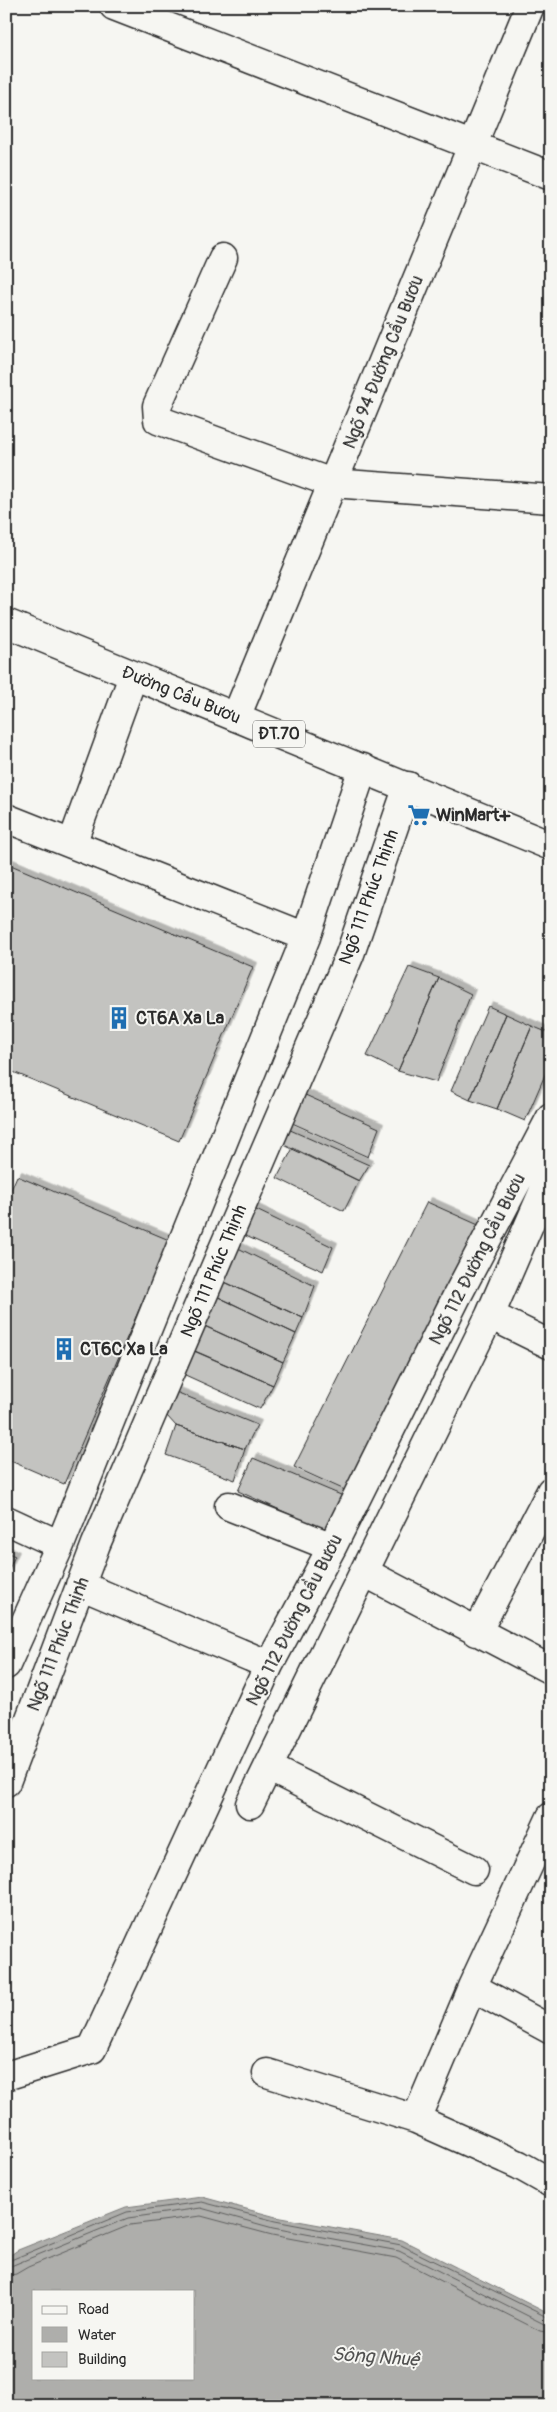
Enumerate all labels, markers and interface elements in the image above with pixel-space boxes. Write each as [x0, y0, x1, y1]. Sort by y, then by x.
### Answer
street label: Ngõ 94 Đường Cầu Bươu [337, 272, 428, 452]
street label: Đường Cầu Bươu [118, 660, 244, 729]
road number: ĐT.70 [253, 721, 305, 748]
supermarket icon: WinMart+ [406, 802, 432, 828]
place label: WinMart+ [436, 804, 512, 827]
street label: Ngõ 111 Phúc Thịnh [334, 826, 404, 968]
building icon: CT6A Xa La [106, 1005, 132, 1031]
place label: CT6A Xa La [136, 1007, 225, 1030]
street label: Ngõ 112 Đường Cầu Bươu [423, 1169, 530, 1349]
street label: Ngõ 111 Phúc Thịnh [176, 1201, 252, 1341]
building icon: CT6C Xa La [51, 1336, 77, 1362]
place label: CT6C Xa La [80, 1338, 168, 1361]
street label: Ngõ 112 Đường Cầu Bươu [240, 1530, 347, 1710]
street label: Ngõ 111 Phúc Thịnh [22, 1574, 94, 1714]
legend [32, 2290, 195, 2380]
text: Road [78, 2300, 109, 2319]
text: Water [78, 2326, 117, 2345]
water label: Sông Nhuệ [332, 2342, 422, 2372]
text: Building [78, 2350, 126, 2369]

